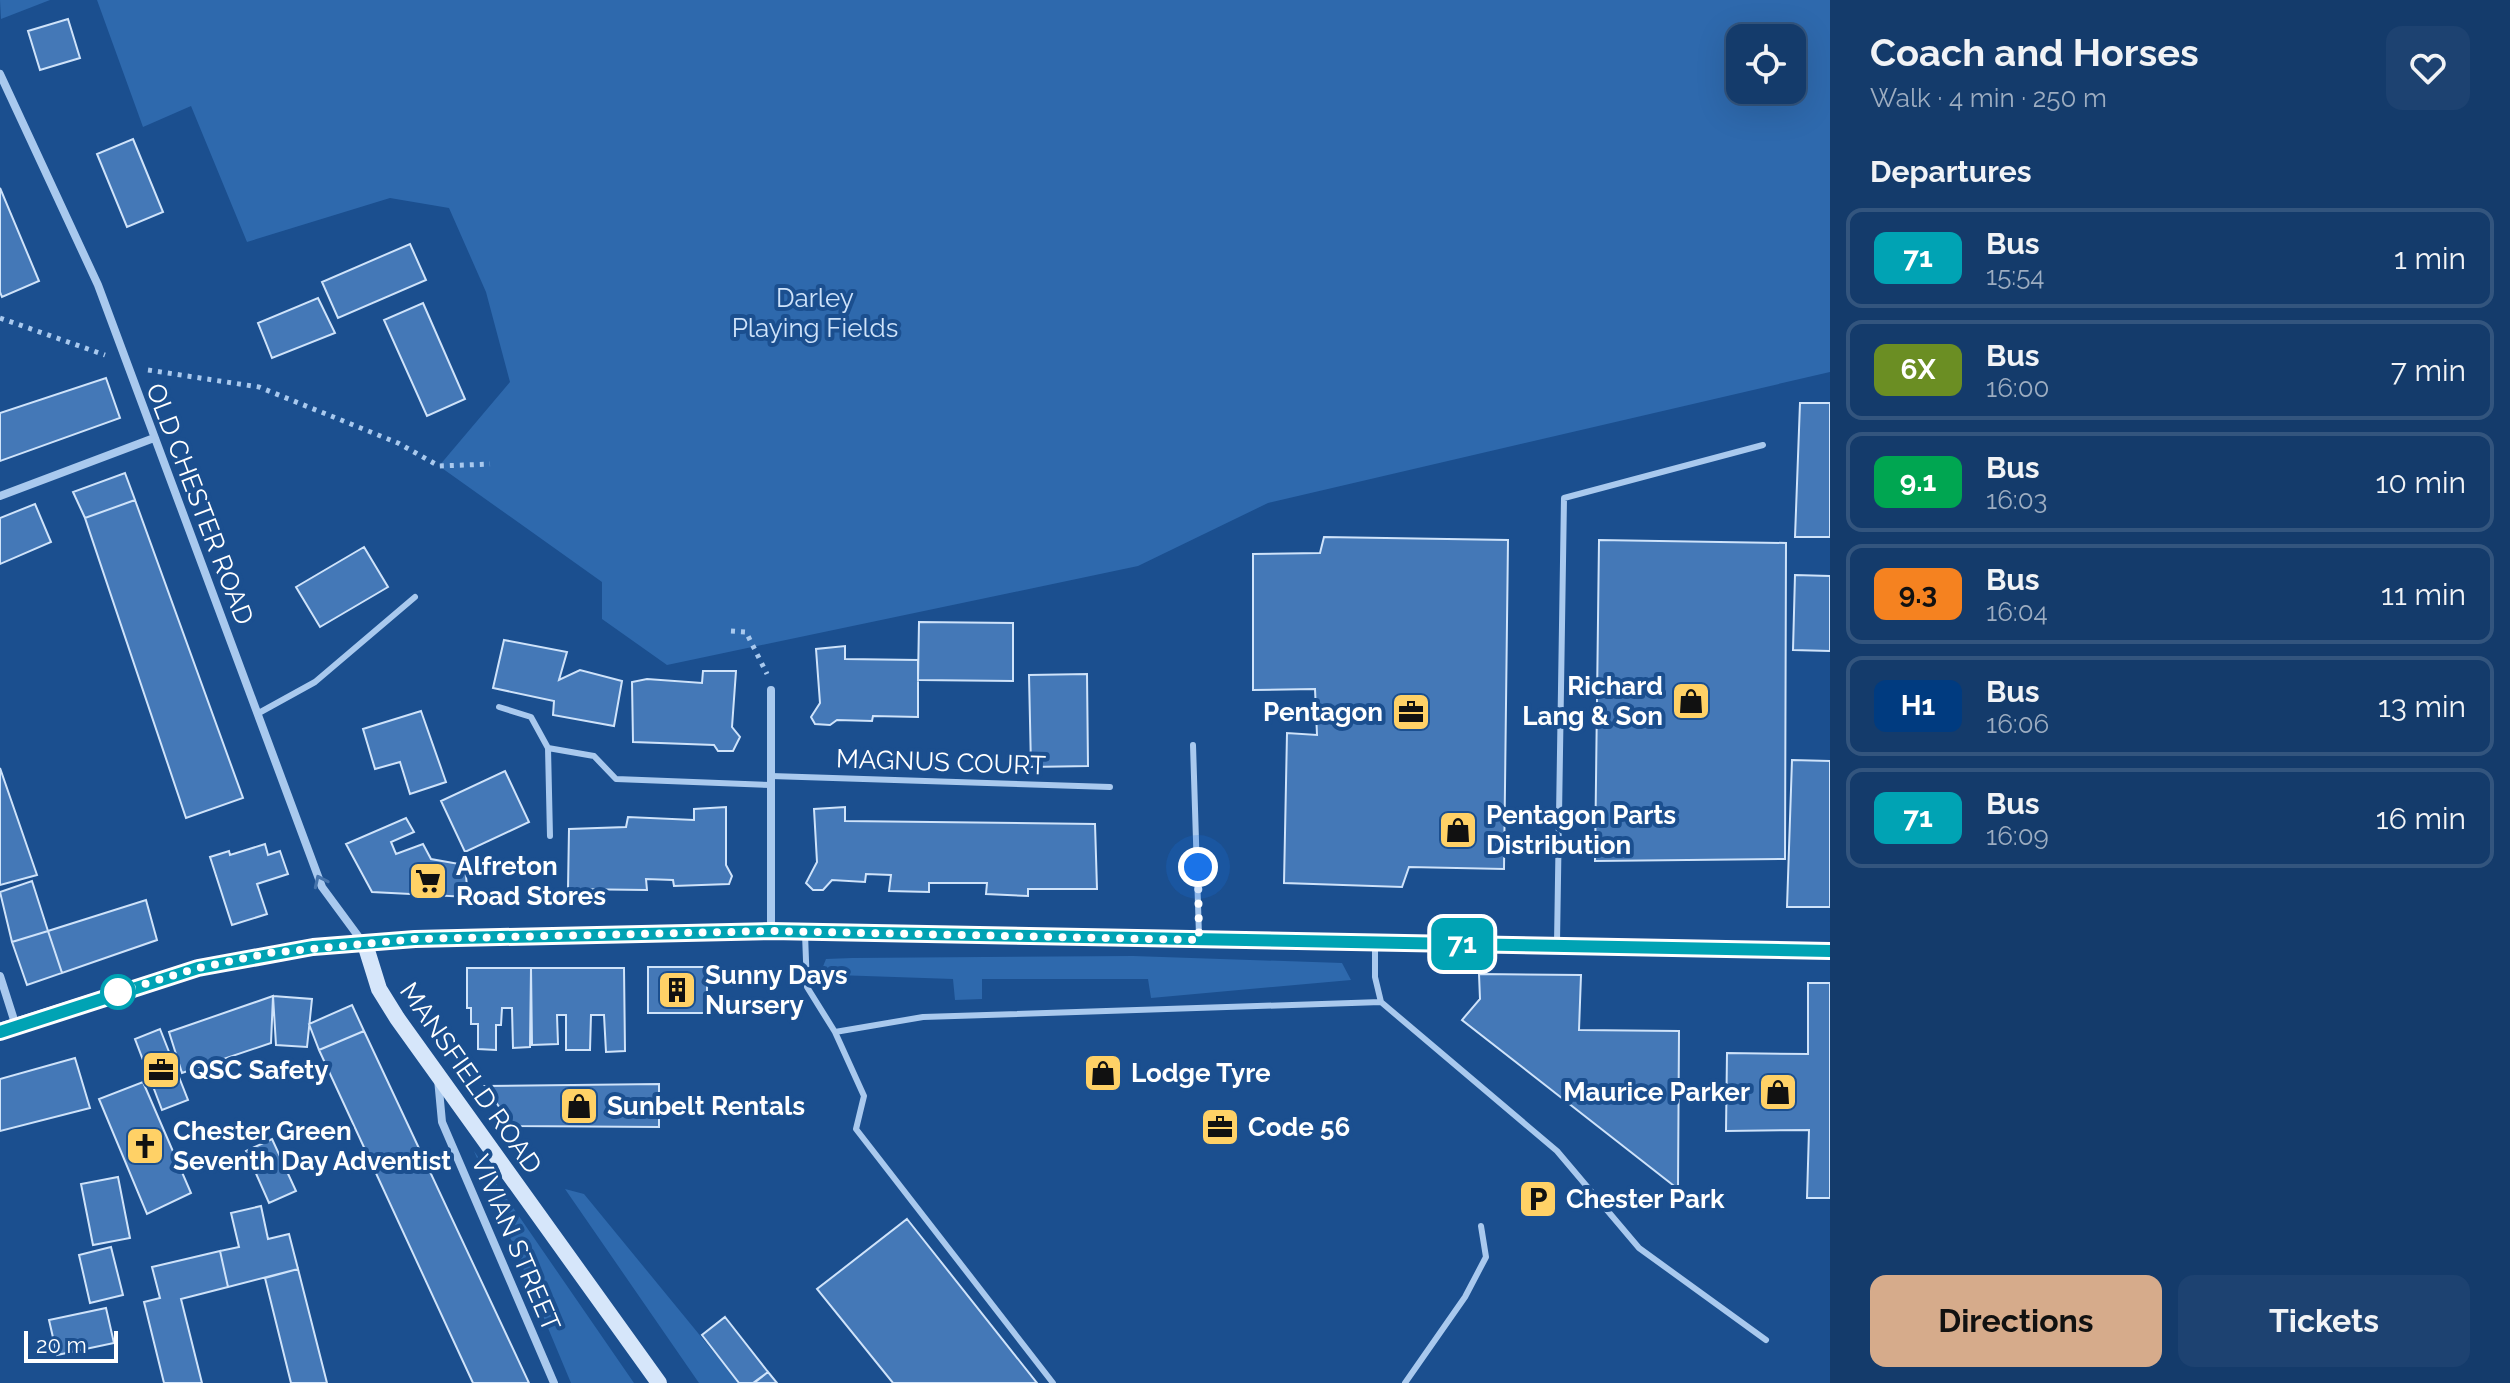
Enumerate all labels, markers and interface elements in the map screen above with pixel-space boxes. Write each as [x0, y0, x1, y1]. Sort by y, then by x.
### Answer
map controls [1726, 24, 1806, 104]
button: locate [1726, 24, 1806, 104]
button: heart [2386, 26, 2470, 110]
text: Coach and Horses [1870, 30, 2199, 75]
text: Walk · 4 min · 250 m [1870, 83, 2107, 113]
text: Departures [1870, 154, 2032, 189]
text: Bus [1986, 226, 2040, 261]
text: 71 [1903, 241, 1933, 274]
text: 1 min [2394, 241, 2466, 276]
text: 15:54 [1986, 261, 2045, 291]
park label: Darley Playing Fields [732, 283, 898, 343]
text: Bus [1986, 338, 2040, 373]
text: 6X [1900, 353, 1936, 386]
text: 7 min [2391, 353, 2466, 388]
text: 16:00 [1986, 373, 2050, 403]
street label: OLD CHESTER ROAD [140, 379, 260, 629]
text: Bus [1986, 450, 2040, 485]
text: 9.1 [1900, 465, 1936, 498]
text: 10 min [2376, 465, 2466, 500]
text: 16:03 [1986, 485, 2048, 515]
text: Bus [1986, 562, 2040, 597]
text: 9.3 [1899, 577, 1937, 610]
text: 11 min [2381, 577, 2466, 612]
text: 16:04 [1986, 597, 2048, 627]
place label: Richard Lang & Son [1522, 671, 1663, 731]
text: Bus [1986, 674, 2040, 709]
shop icon: Richard Lang & Son [1670, 680, 1712, 722]
text: H1 [1901, 689, 1935, 722]
text: 13 min [2378, 689, 2466, 724]
office icon: Pentagon [1390, 691, 1432, 733]
place label: Pentagon [1263, 697, 1383, 727]
text: 16:06 [1986, 709, 2049, 739]
street label: MAGNUS COURT [836, 743, 1047, 781]
text: Bus [1986, 786, 2040, 821]
place label: Pentagon Parts Distribution [1486, 800, 1676, 860]
text: 71 [1903, 801, 1933, 834]
text: 16 min [2376, 801, 2466, 836]
shop icon: Pentagon Parts Distribution [1437, 809, 1479, 851]
text: 16:09 [1986, 821, 2049, 851]
your location [1178, 847, 1218, 887]
place label: Alfreton Road Stores [456, 851, 606, 911]
supermarket icon: Alfreton Road Stores [407, 860, 449, 902]
one-way arrow [314, 874, 330, 889]
line badge: 71 [1426, 918, 1498, 970]
text: 71 [1447, 927, 1477, 960]
place label: Sunny Days Nursery [705, 960, 848, 1020]
building icon: Sunny Days Nursery [656, 969, 698, 1011]
unlabelled marker [101, 975, 135, 1009]
street label: MANSFIELD ROAD [394, 977, 548, 1179]
office icon: QSC Safety [140, 1049, 182, 1091]
shop icon: Lodge Tyre [1082, 1052, 1124, 1094]
place label: QSC Safety [189, 1055, 328, 1085]
place label: Lodge Tyre [1131, 1058, 1271, 1088]
shop icon: Maurice Parker [1757, 1071, 1799, 1113]
place label: Maurice Parker [1563, 1077, 1750, 1107]
shop icon: Sunbelt Rentals [558, 1085, 600, 1127]
place label: Sunbelt Rentals [607, 1091, 805, 1121]
office icon: Code 56 [1199, 1106, 1241, 1148]
place label: Code 56 [1248, 1112, 1350, 1142]
place label: Chester Green Seventh Day Adventist [173, 1116, 451, 1176]
church icon: Chester Green Seventh Day Adventist [124, 1125, 166, 1167]
street label: VIVIAN STREET [465, 1150, 567, 1336]
parking icon: Chester Park [1517, 1178, 1559, 1220]
place label: Chester Park [1566, 1184, 1725, 1214]
button: Directions [1870, 1275, 2162, 1367]
button: Tickets [2178, 1275, 2470, 1367]
scale bar [24, 1327, 118, 1363]
text: 20 m [36, 1332, 87, 1358]

